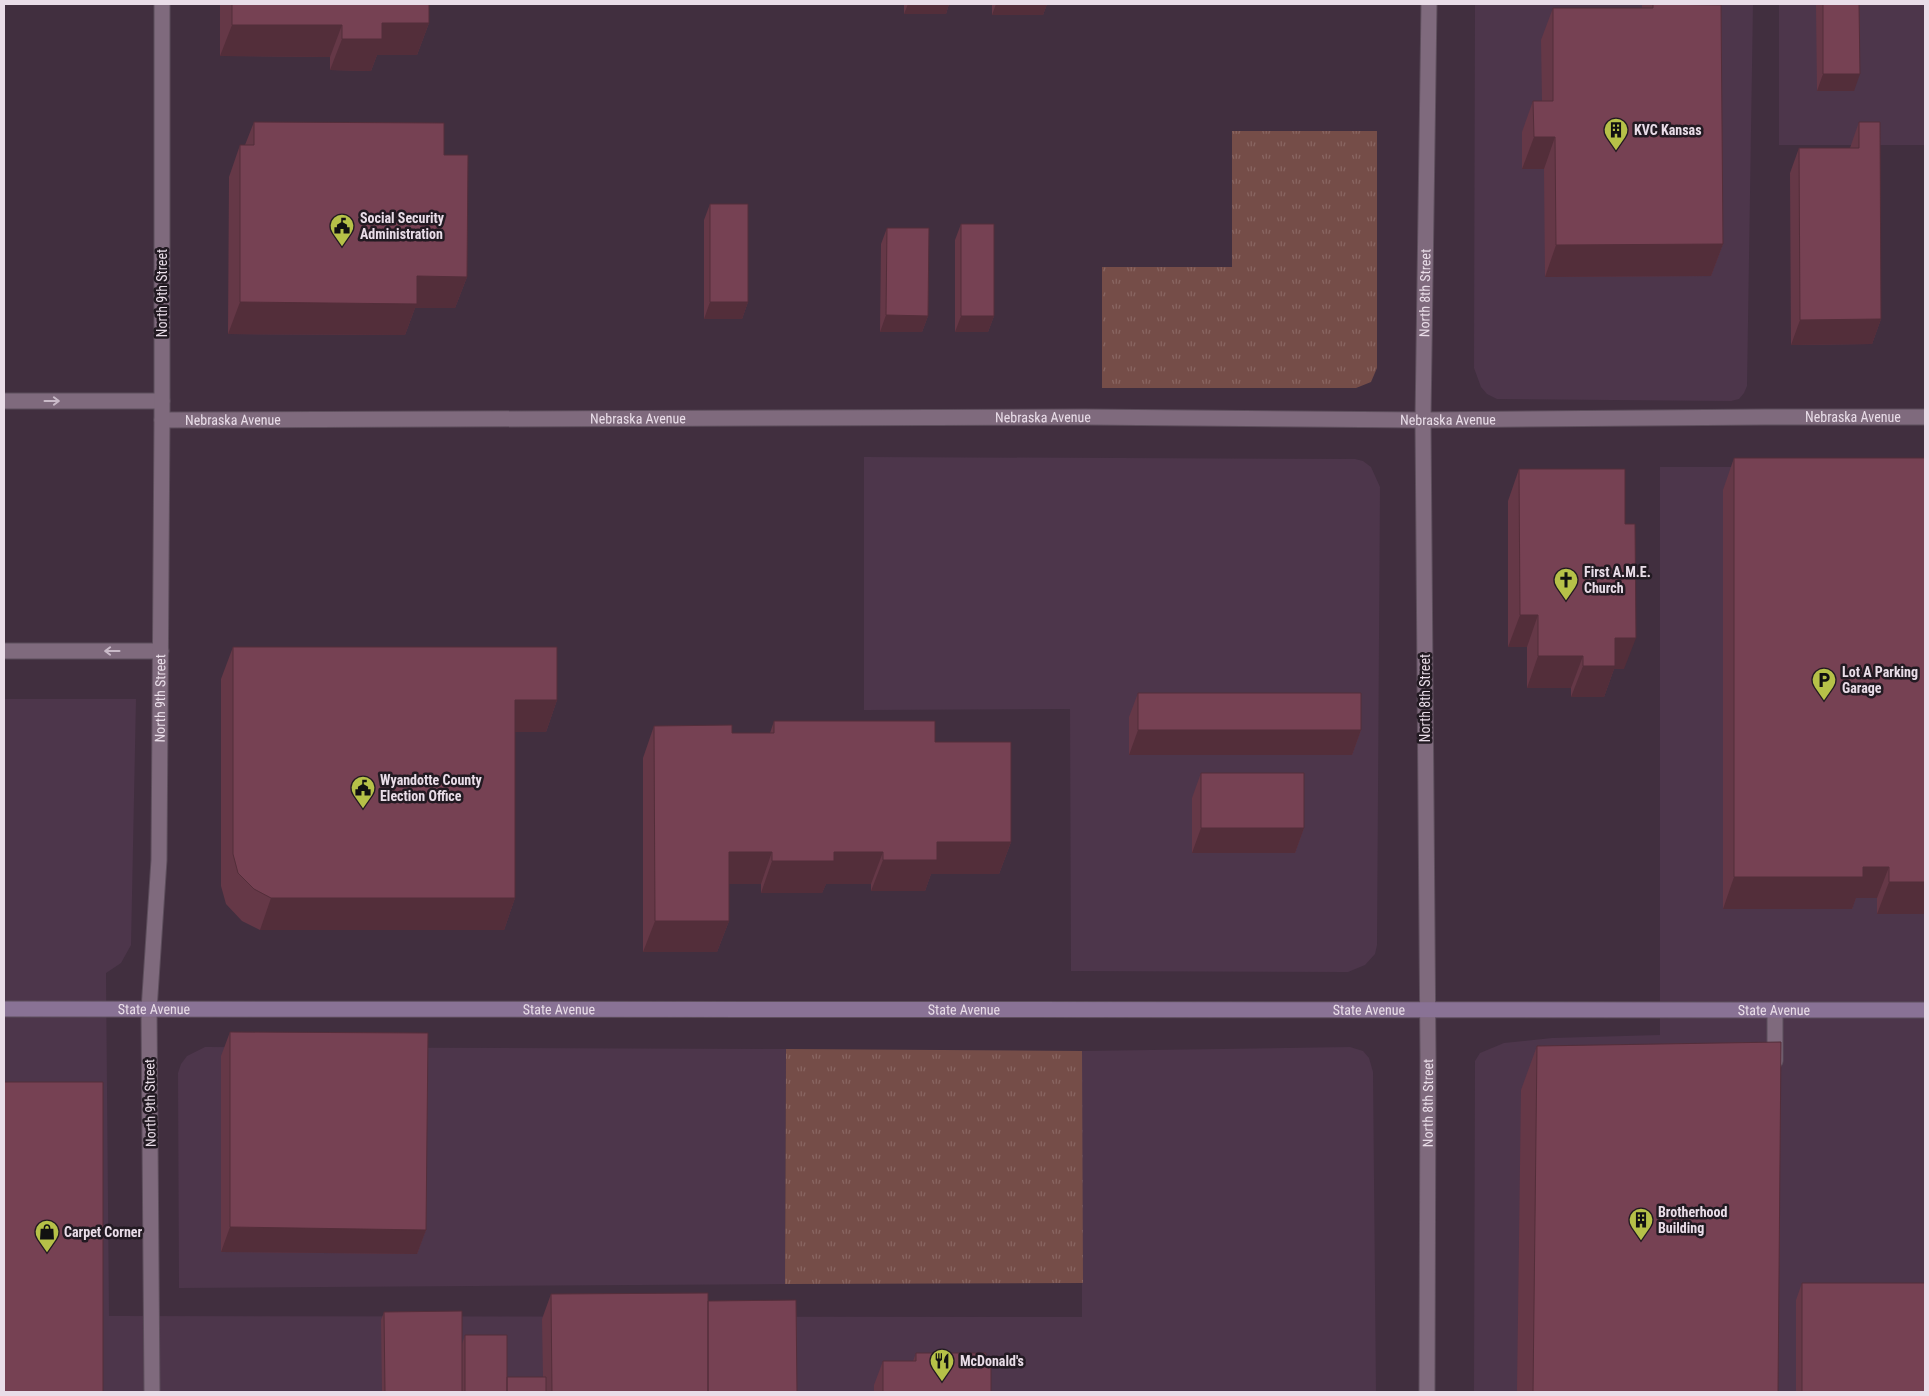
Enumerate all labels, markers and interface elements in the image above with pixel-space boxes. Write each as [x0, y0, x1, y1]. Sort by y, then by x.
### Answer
building icon: KVC Kansas [1603, 117, 1629, 151]
place label: KVC Kansas [1634, 122, 1702, 138]
place label: Social Security Administration [360, 210, 445, 242]
public building icon: Social Security Administration [329, 213, 355, 247]
street label: North 9th Street [154, 249, 170, 337]
street label: North 8th Street [1416, 249, 1433, 337]
one-way arrow [44, 396, 60, 406]
street label: Nebraska Avenue [995, 409, 1091, 425]
street label: Nebraska Avenue [1805, 409, 1901, 425]
street label: Nebraska Avenue [590, 410, 686, 427]
street label: Nebraska Avenue [1400, 411, 1496, 428]
street label: Nebraska Avenue [185, 412, 281, 428]
place label: First A.M.E. Church [1584, 564, 1651, 596]
church icon: First A.M.E. Church [1553, 567, 1579, 601]
one-way arrow [104, 646, 120, 656]
street label: North 9th Street [152, 654, 168, 743]
street label: North 8th Street [1417, 654, 1433, 742]
place label: Lot A Parking Garage [1842, 664, 1918, 696]
parking icon: Lot A Parking Garage [1811, 667, 1837, 701]
place label: Wyandotte County Election Office [380, 772, 483, 804]
public building icon: Wyandotte County Election Office [350, 775, 376, 809]
street label: State Avenue [118, 1001, 191, 1017]
street label: State Avenue [523, 1001, 596, 1017]
street label: State Avenue [928, 1001, 1001, 1018]
street label: State Avenue [1333, 1002, 1406, 1018]
street label: State Avenue [1738, 1002, 1811, 1018]
street label: North 9th Street [141, 1059, 159, 1147]
street label: North 8th Street [1420, 1059, 1436, 1147]
place label: Brotherhood Building [1658, 1204, 1728, 1236]
building icon: Brotherhood Building [1628, 1207, 1654, 1241]
shop icon: Carpet Corner [34, 1219, 60, 1253]
place label: Carpet Corner [64, 1224, 143, 1240]
restaurant icon: McDonald's [929, 1348, 955, 1382]
place label: McDonald's [960, 1353, 1024, 1369]

